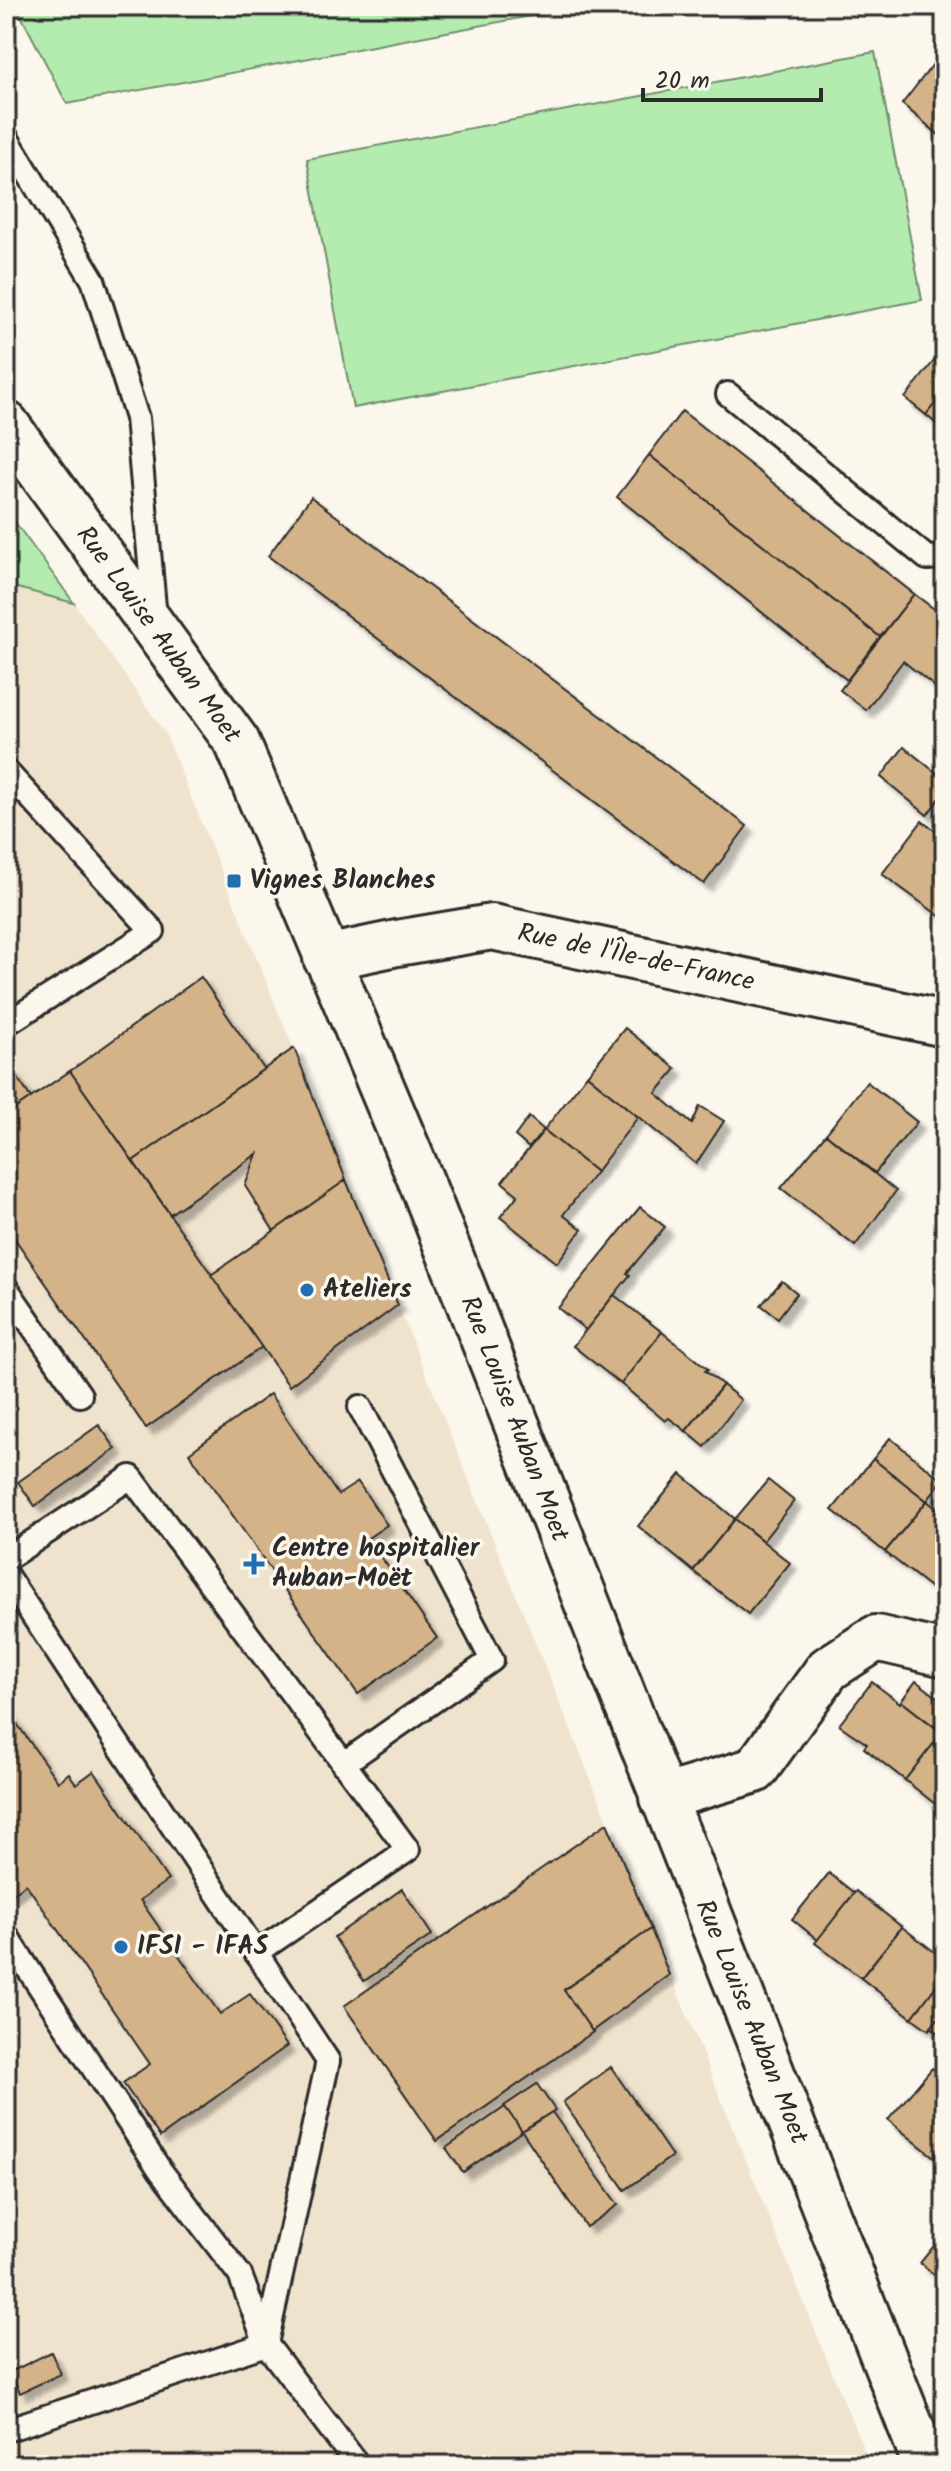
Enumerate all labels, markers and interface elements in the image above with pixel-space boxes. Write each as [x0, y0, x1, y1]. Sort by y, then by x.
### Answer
scale bar [643, 52, 821, 102]
text: 20 m [655, 62, 710, 101]
street label: Rue Louise Auban Moet [65, 517, 252, 753]
place label: Vignes Blanches [250, 860, 435, 902]
marker: Vignes Blanches [225, 872, 243, 890]
street label: Rue de l'Île-de-France [514, 912, 759, 1004]
place label: Ateliers [323, 1269, 412, 1311]
marker: Ateliers [298, 1281, 316, 1299]
street label: Rue Louise Auban Moet [448, 1290, 581, 1549]
place label: Centre hospitalier Auban-Moët [272, 1528, 481, 1600]
marker: Centre hospitalier Auban-Moët [243, 1553, 265, 1575]
street label: Rue Louise Auban Moet [683, 1894, 820, 2151]
place label: IFSI - IFAS [137, 1926, 269, 1968]
marker: IFSI - IFAS [112, 1938, 130, 1956]

